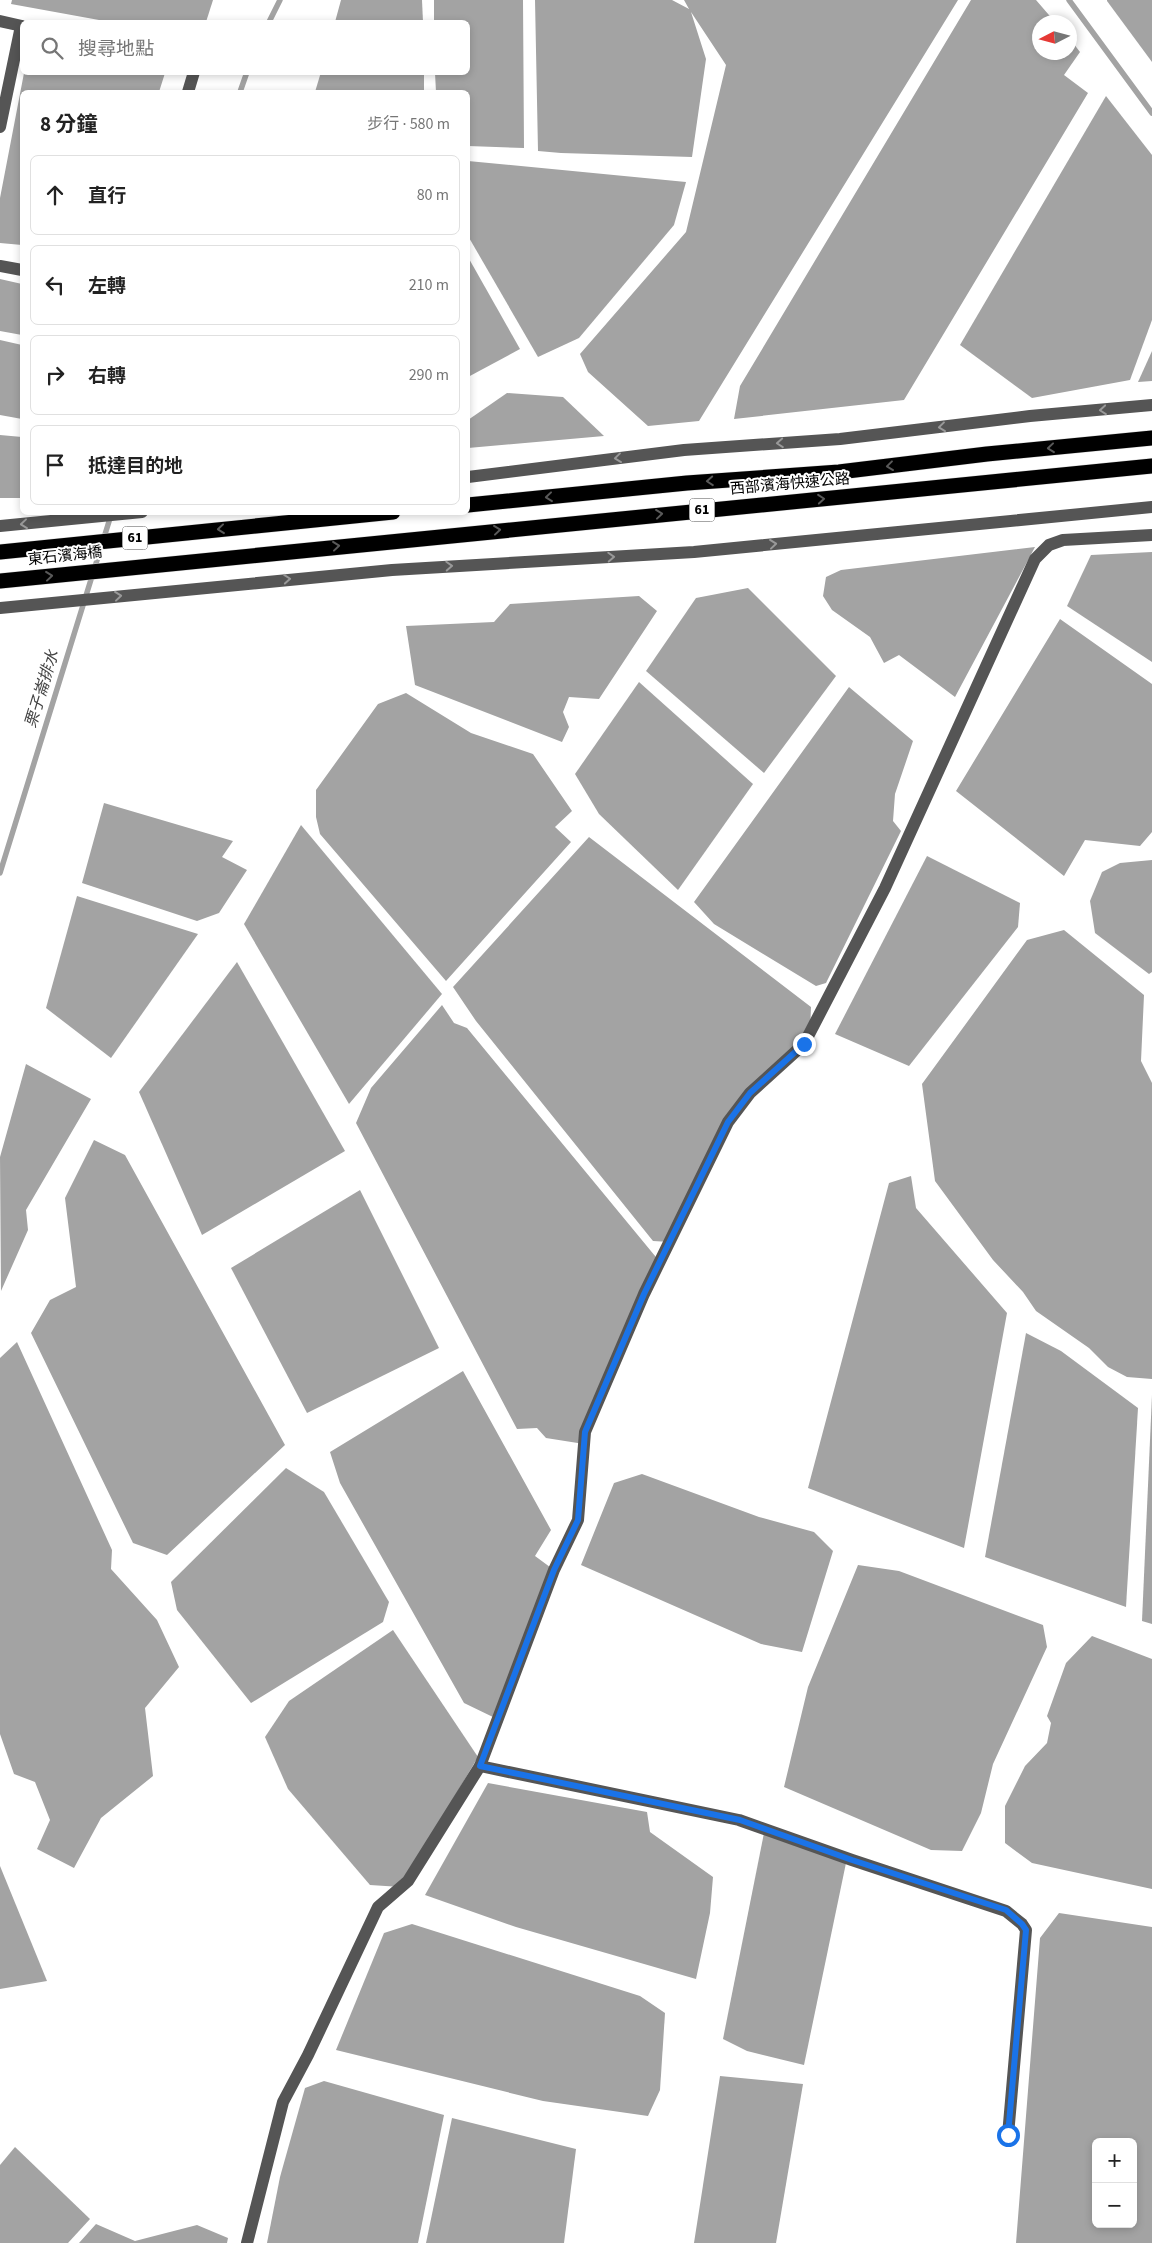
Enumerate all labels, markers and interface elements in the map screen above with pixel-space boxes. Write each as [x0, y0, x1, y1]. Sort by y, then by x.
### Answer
north arrow [1032, 15, 1077, 60]
search box [20, 20, 470, 75]
icon: search [38, 34, 66, 62]
text: 搜尋地點 [78, 36, 154, 63]
text: 8 分鐘 [40, 109, 97, 139]
text: 步行 · 580 m [367, 113, 450, 135]
icon: ahead [41, 181, 69, 209]
text: 直行 [88, 183, 126, 210]
text: 80 m [417, 184, 449, 206]
icon: left [41, 271, 69, 299]
text: 左轉 [88, 273, 126, 300]
text: 210 m [409, 274, 449, 296]
icon: right [41, 361, 69, 389]
text: 右轉 [88, 363, 126, 390]
text: 290 m [409, 364, 449, 386]
one-way arrow [1099, 404, 1107, 415]
one-way arrow [938, 421, 946, 432]
one-way arrow [776, 437, 784, 448]
one-way arrow [1047, 442, 1055, 453]
icon: arrive [41, 451, 69, 479]
one-way arrow [614, 452, 622, 463]
text: 抵達目的地 [88, 453, 183, 480]
one-way arrow [885, 460, 893, 471]
street label: 西部濱海快速公路 [729, 468, 851, 500]
one-way arrow [706, 476, 714, 487]
one-way arrow [544, 491, 552, 502]
one-way arrow [817, 494, 825, 505]
road number: 61 [690, 498, 714, 522]
one-way arrow [655, 509, 663, 520]
one-way arrow [19, 518, 27, 529]
one-way arrow [217, 523, 225, 534]
one-way arrow [493, 525, 501, 536]
road number: 61 [122, 526, 148, 550]
one-way arrow [769, 539, 777, 550]
one-way arrow [332, 541, 340, 552]
street label: 東石濱海橋 [27, 542, 103, 570]
one-way arrow [607, 551, 615, 562]
one-way arrow [445, 561, 453, 572]
one-way arrow [45, 571, 53, 582]
one-way arrow [283, 574, 291, 585]
one-way arrow [114, 591, 122, 602]
water label: 栗子崙排水 [20, 647, 65, 730]
route end [793, 1033, 816, 1056]
route start [997, 2124, 1020, 2147]
map controls [1092, 2138, 1137, 2228]
button: + [1092, 2138, 1137, 2183]
button: − [1092, 2183, 1137, 2228]

